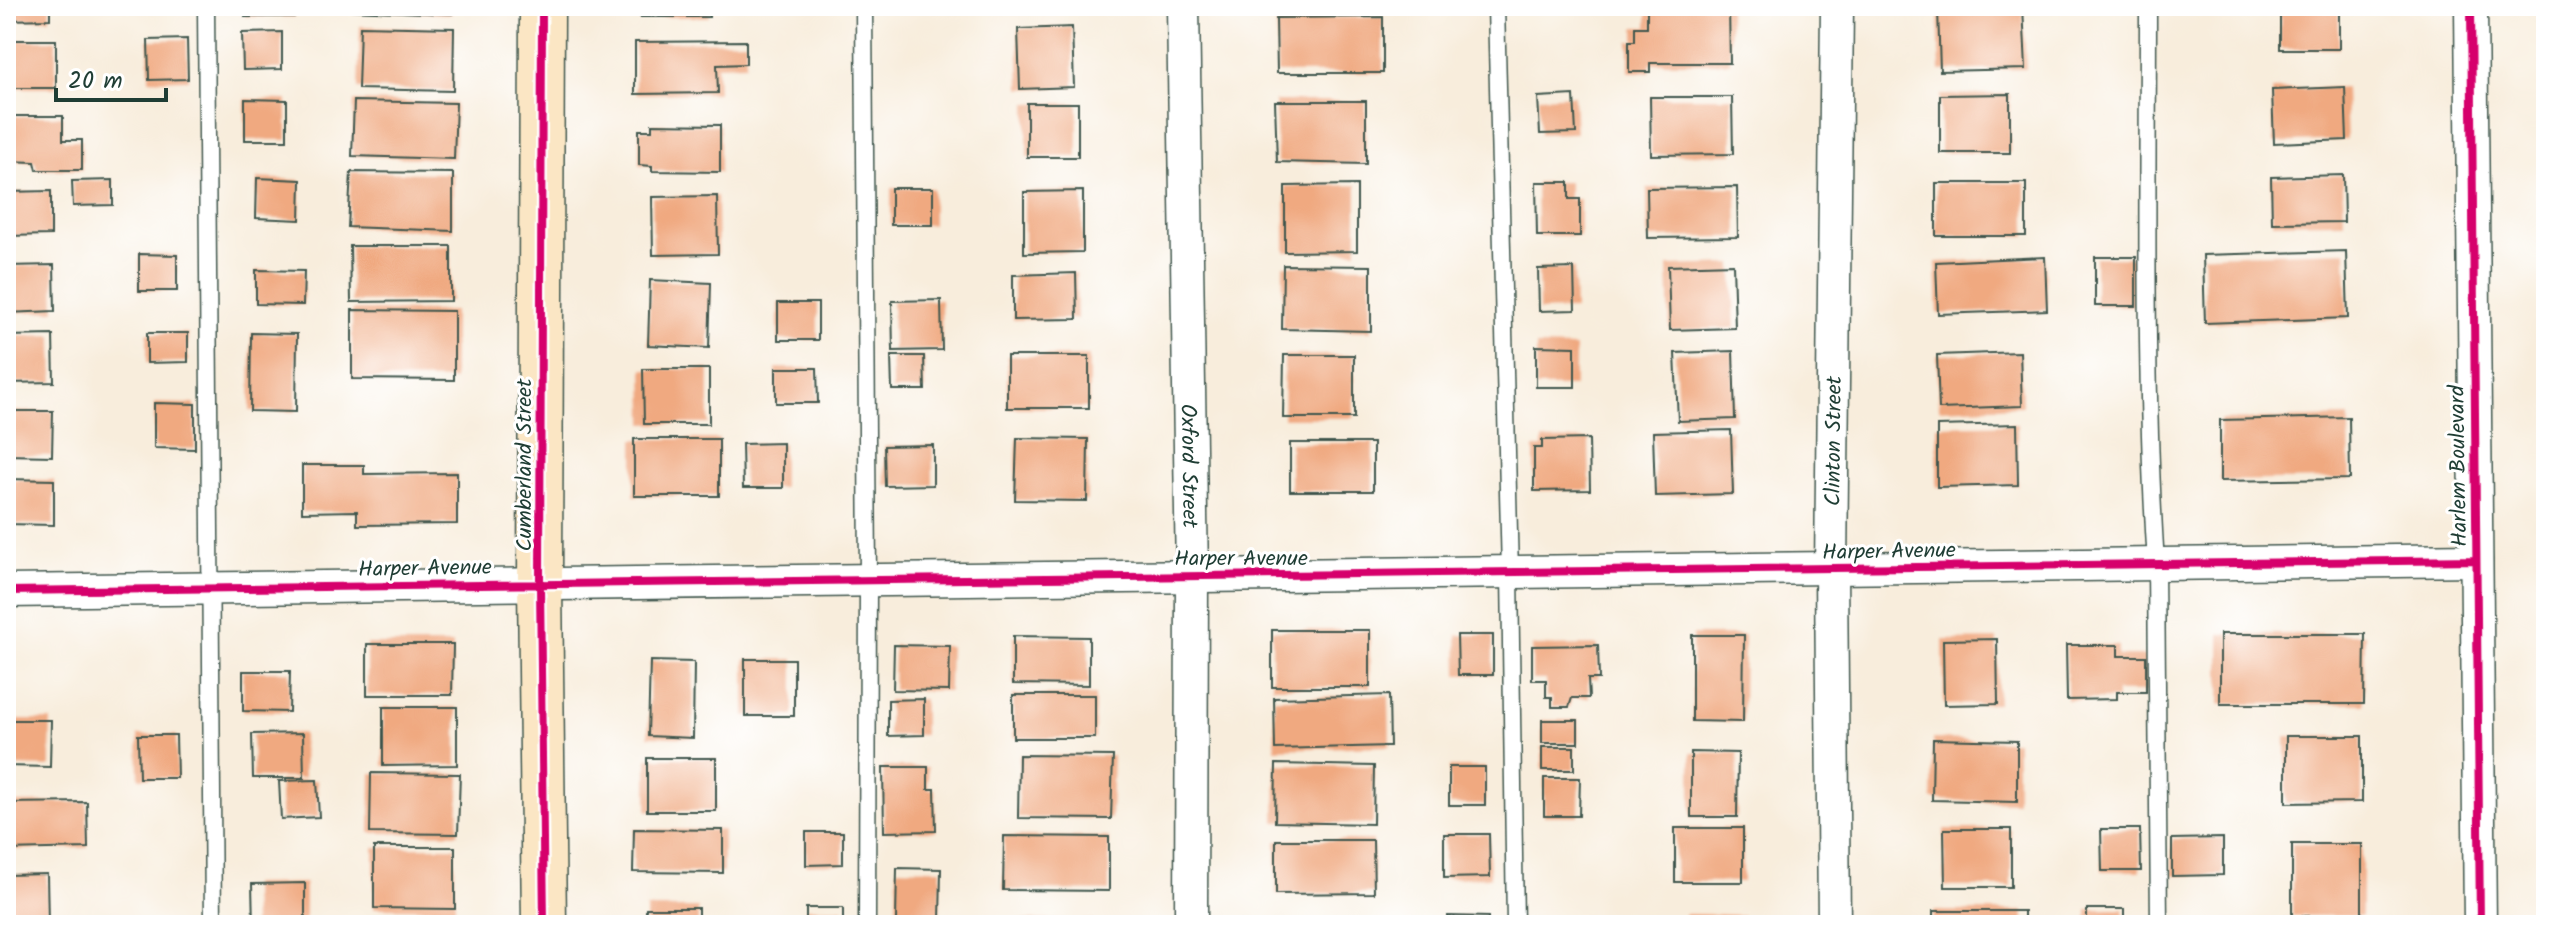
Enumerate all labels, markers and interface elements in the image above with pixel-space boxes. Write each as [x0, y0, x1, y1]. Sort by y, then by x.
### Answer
scale bar [56, 52, 166, 102]
text: 20 m [68, 62, 123, 101]
street label: Clinton Street [1817, 375, 1853, 506]
street label: Cumberland Street [508, 378, 543, 552]
street label: Harlem Boulevard [2441, 384, 2478, 547]
street label: Oxford Street [1169, 404, 1206, 529]
street label: Harper Avenue [1822, 534, 1956, 571]
street label: Harper Avenue [1174, 542, 1308, 577]
street label: Harper Avenue [358, 551, 492, 588]

